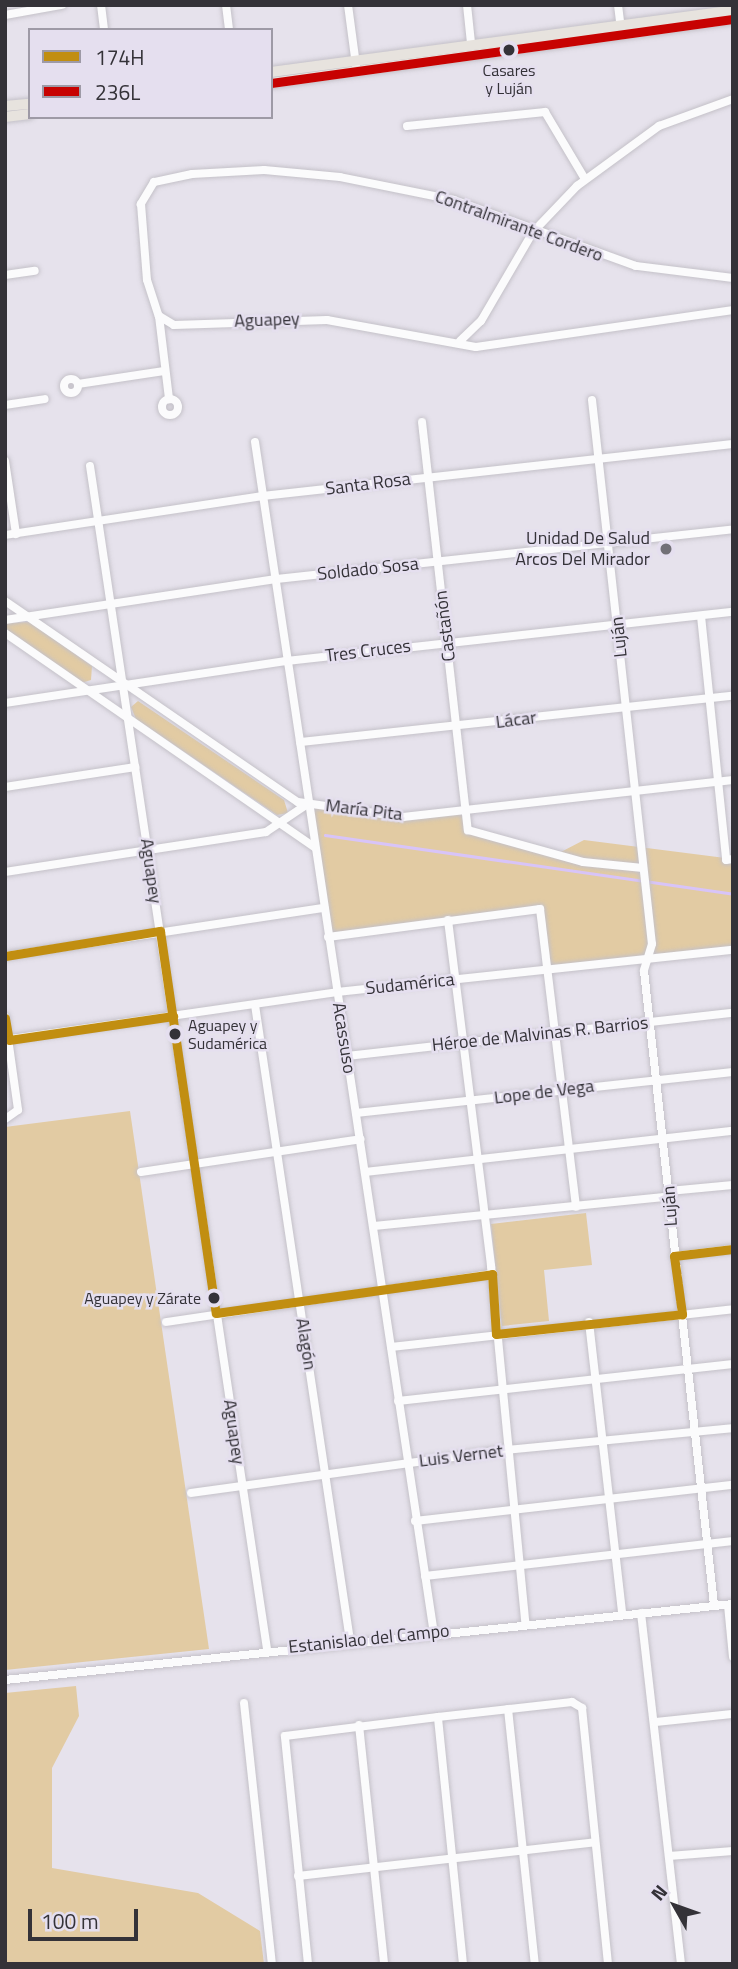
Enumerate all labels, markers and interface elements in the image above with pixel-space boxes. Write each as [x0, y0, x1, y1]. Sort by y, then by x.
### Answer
legend [28, 28, 273, 119]
text: 174H [95, 41, 144, 73]
marker: Casares y Luján [502, 43, 516, 57]
place label: Casares y Luján [482, 60, 536, 98]
text: 236L [95, 76, 140, 108]
street label: Contralmirante Cordero [432, 186, 606, 266]
street label: Aguapey [234, 308, 300, 332]
street label: Santa Rosa [324, 468, 412, 500]
place label: Unidad De Salud Arcos Del Mirador [515, 528, 650, 570]
marker: Unidad De Salud Arcos Del Mirador [656, 539, 676, 559]
street label: Soldado Sosa [316, 553, 420, 585]
street label: Castañón [430, 589, 460, 663]
street label: Luján [606, 616, 632, 658]
street label: Tres Cruces [324, 635, 412, 667]
street label: Lácar [494, 707, 538, 733]
street label: María Pita [324, 795, 404, 825]
street label: Aguapey [136, 837, 166, 905]
street label: Sudamérica [365, 969, 455, 999]
street label: Acassuso [328, 1001, 360, 1075]
street label: Héroe de Malvinas R. Barrios [431, 1012, 649, 1056]
place label: Aguapey y Sudamérica [188, 1015, 267, 1053]
marker: Aguapey y Sudamérica [168, 1027, 182, 1041]
street label: Lope de Vega [493, 1075, 595, 1109]
street label: Luján [658, 1185, 682, 1227]
place label: Aguapey y Zárate [84, 1288, 201, 1308]
marker: Aguapey y Zárate [207, 1291, 221, 1305]
street label: Alagón [291, 1316, 321, 1372]
street label: Aguapey [219, 1398, 249, 1466]
street label: Luis Vernet [418, 1440, 504, 1472]
street label: Estanislao del Campo [287, 1620, 451, 1658]
north arrow [640, 1871, 710, 1941]
text: N [643, 1878, 674, 1907]
scale bar [32, 1896, 142, 1940]
text: 100 m [41, 1905, 98, 1937]

